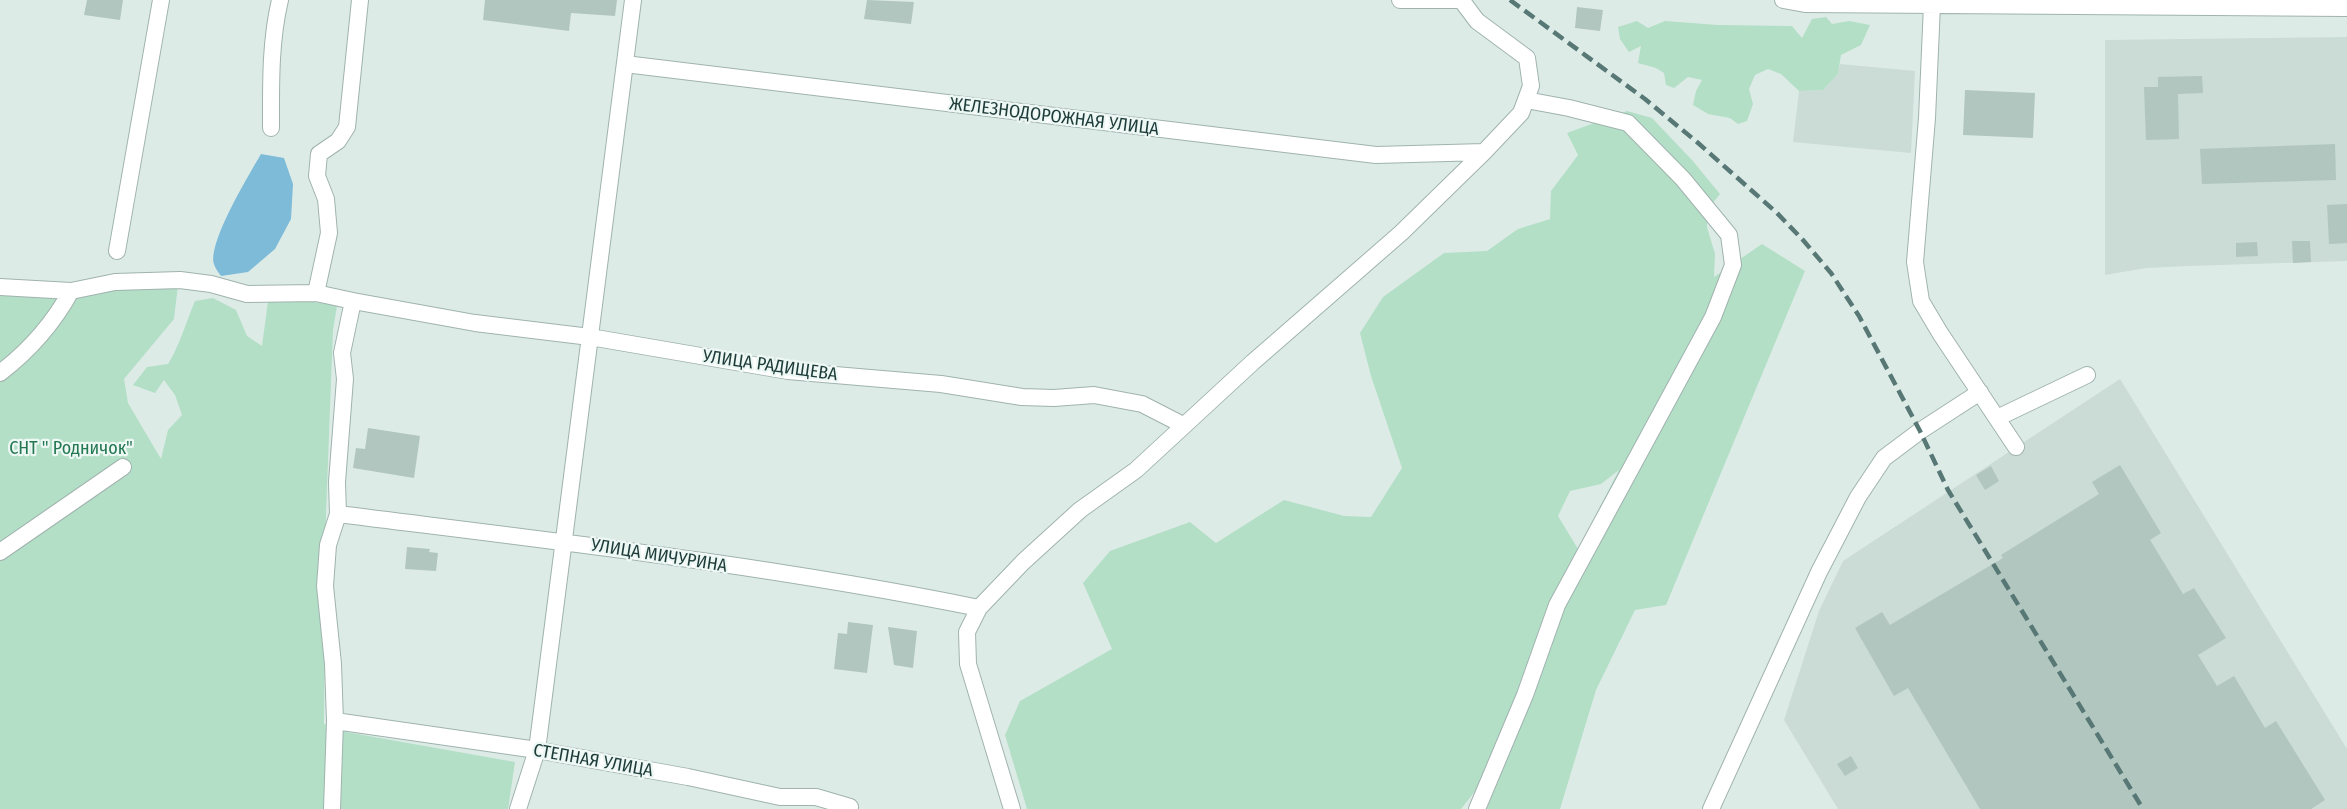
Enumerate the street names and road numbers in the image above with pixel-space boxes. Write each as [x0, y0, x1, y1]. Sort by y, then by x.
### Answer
street label: ЖЕЛЕЗНОДОРОЖНАЯ УЛИЦА [948, 93, 1160, 141]
street label: УЛИЦА РАДИЩЕВА [701, 346, 839, 386]
street label: УЛИЦА МИЧУРИНА [589, 535, 729, 577]
street label: СТЕПНАЯ УЛИЦА [531, 740, 655, 782]

